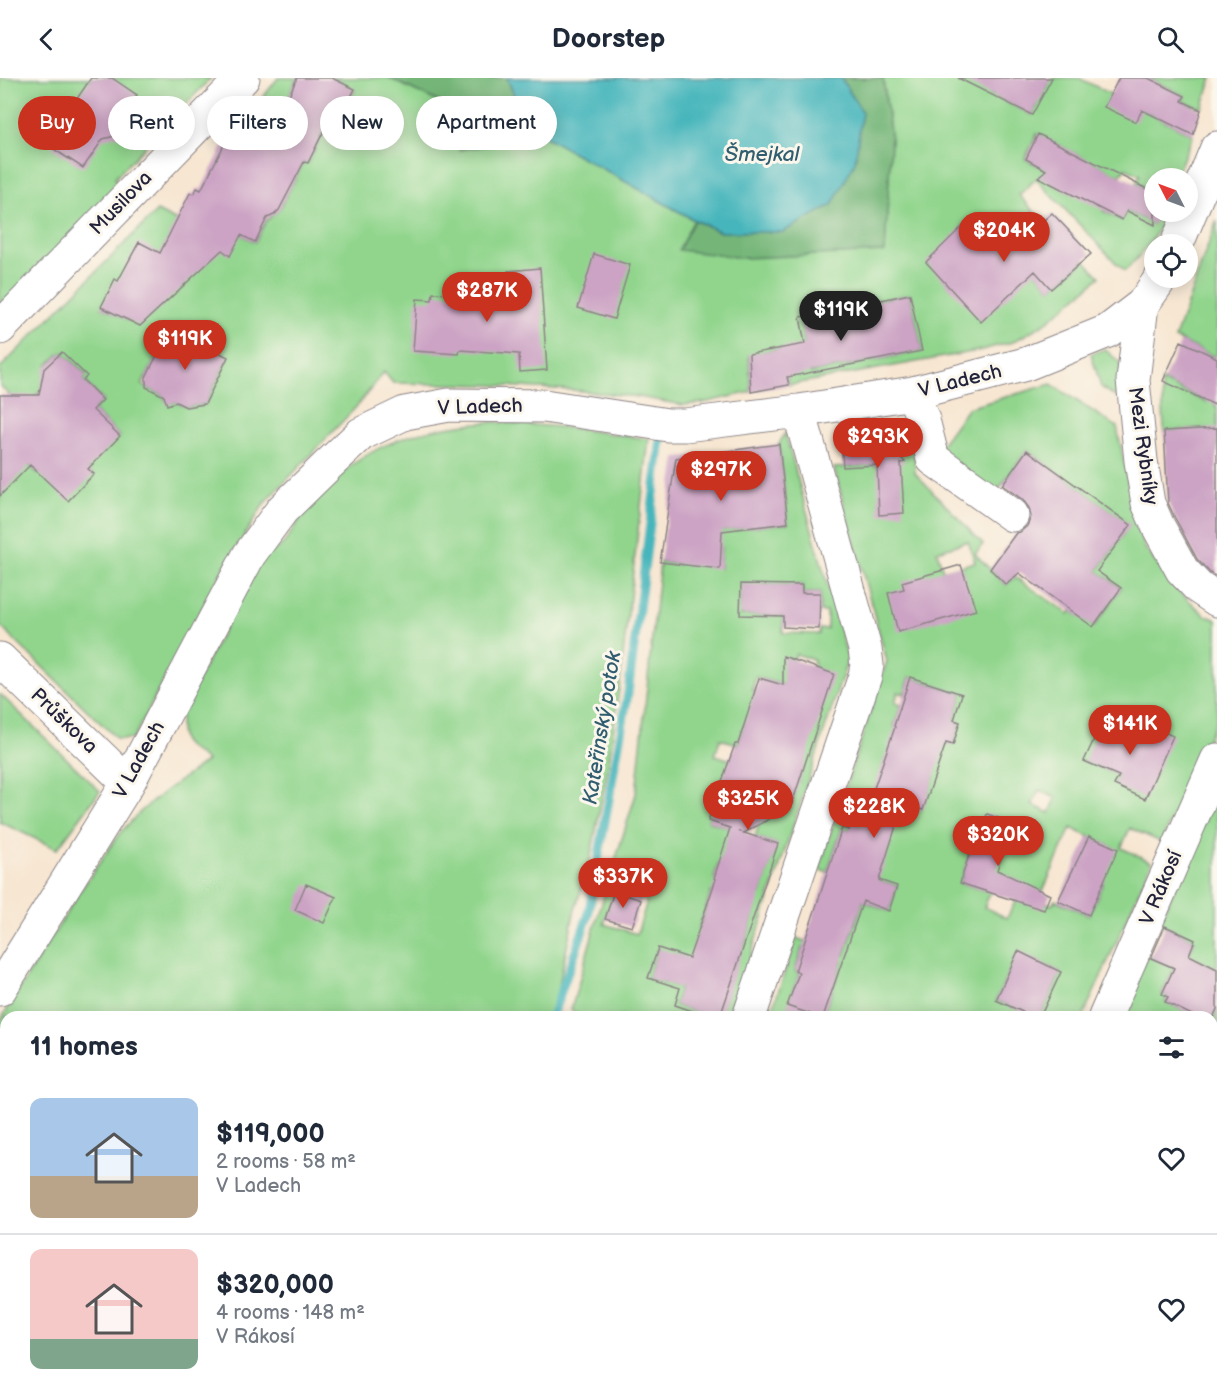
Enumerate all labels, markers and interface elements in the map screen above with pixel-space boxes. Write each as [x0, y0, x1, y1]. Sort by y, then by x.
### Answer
icon: back [30, 23, 63, 56]
text: Doorstep [552, 23, 665, 55]
icon: search [1154, 23, 1187, 56]
chip: Buy [18, 96, 96, 150]
chip: Rent [108, 96, 195, 150]
chip: Filters [207, 96, 308, 150]
chip: New [320, 96, 404, 150]
chip: Apartment [416, 96, 557, 150]
water label: Šmejkal [725, 142, 801, 167]
street label: Musilova [85, 166, 157, 240]
north arrow [1144, 168, 1198, 222]
map controls [1144, 168, 1198, 288]
pin: $204K [962, 212, 1046, 263]
text: $204K [973, 219, 1035, 243]
button: locate [1144, 234, 1198, 288]
pin: $287K [445, 272, 529, 323]
text: $287K [456, 279, 518, 303]
pin: $119K [799, 291, 883, 342]
text: $119K [813, 298, 869, 322]
pin: $119K [143, 320, 227, 371]
text: $119K [157, 327, 213, 351]
street label: V Ladech [916, 359, 1004, 403]
street label: Mezi Rybníky [1123, 386, 1163, 506]
street label: V Ladech [437, 394, 523, 420]
pin: $293K [836, 418, 920, 469]
text: $293K [847, 425, 909, 449]
pin: $297K [679, 451, 763, 502]
text: $297K [690, 458, 752, 482]
water label: Kateřinský potok [578, 649, 627, 807]
street label: Průškova [26, 683, 102, 759]
pin: $141K [1088, 705, 1172, 756]
text: $141K [1103, 712, 1158, 736]
street label: V Ladech [108, 717, 170, 803]
pin: $325K [706, 780, 790, 831]
text: $325K [717, 787, 779, 811]
pin: $228K [832, 788, 916, 839]
text: $228K [843, 795, 905, 819]
pin: $320K [956, 816, 1040, 867]
text: $320K [967, 823, 1029, 847]
street label: V Rákosí [1135, 847, 1188, 929]
pin: $337K [581, 858, 665, 909]
text: $337K [592, 865, 654, 889]
icon: filters [1155, 1031, 1188, 1064]
text: 11 homes [30, 1032, 138, 1063]
text: $119,000 [216, 1119, 325, 1150]
icon: home [78, 1122, 150, 1194]
icon: heart [1155, 1142, 1188, 1175]
text: 2 rooms · 58 m² [216, 1150, 356, 1174]
text: V Ladech [216, 1174, 301, 1198]
text: $320,000 [216, 1270, 334, 1301]
icon: home [78, 1273, 150, 1345]
icon: heart [1155, 1293, 1188, 1326]
text: 4 rooms · 148 m² [216, 1301, 365, 1325]
text: V Rákosí [216, 1325, 295, 1349]

